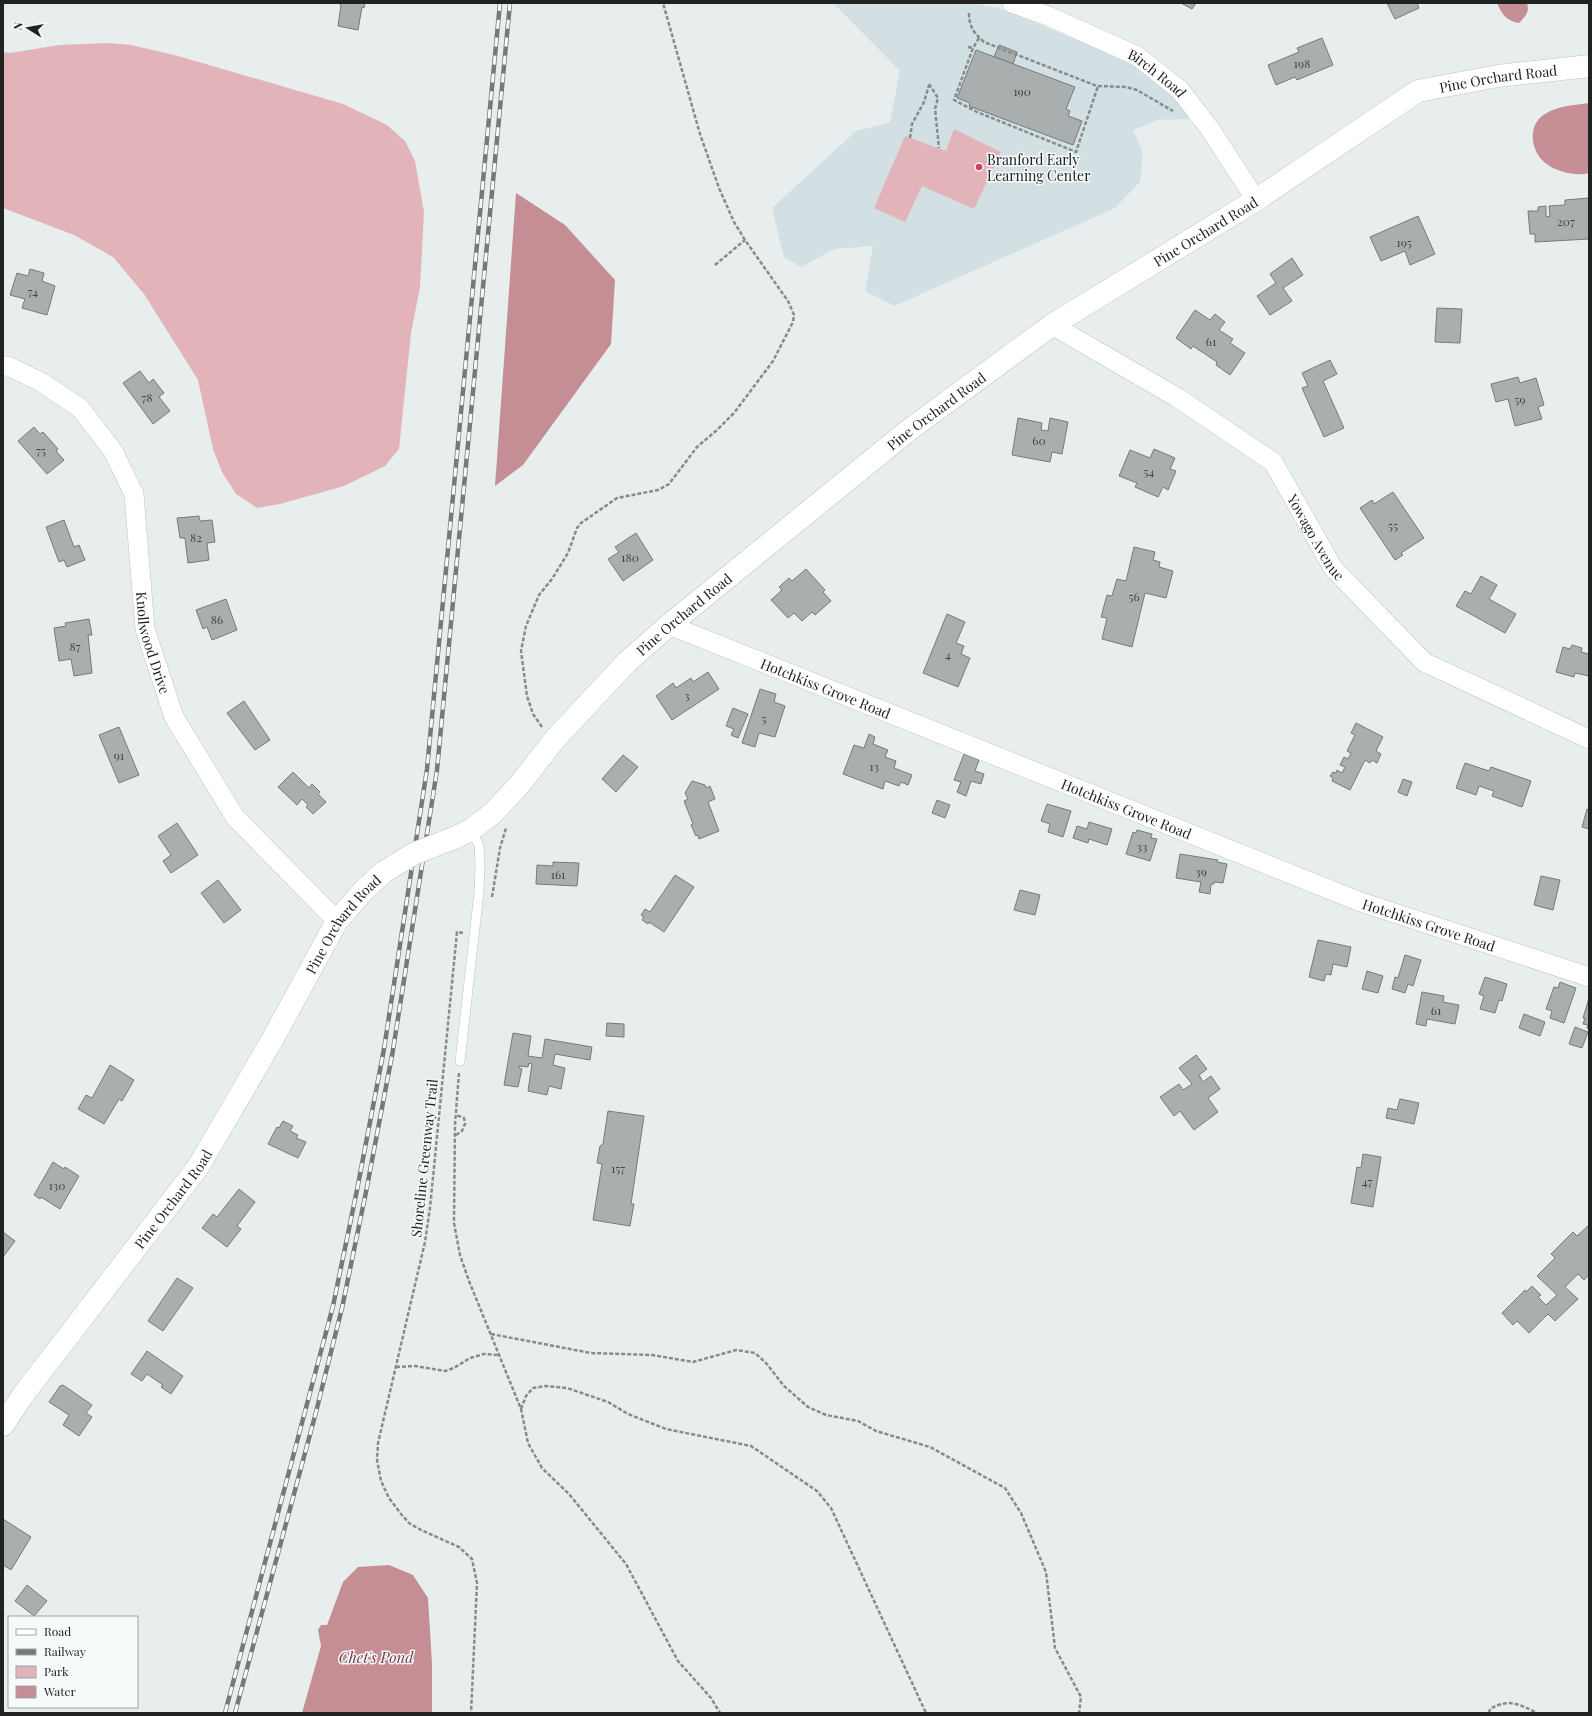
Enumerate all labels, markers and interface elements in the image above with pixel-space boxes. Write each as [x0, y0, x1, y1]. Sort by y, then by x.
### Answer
north arrow [8, 8, 48, 48]
text: N [10, 21, 26, 31]
street label: Birch Road [1125, 44, 1191, 100]
house number: 198 [1294, 55, 1310, 71]
street label: Pine Orchard Road [1438, 60, 1558, 96]
house number: 190 [1013, 83, 1031, 99]
place label: Branford Early Learning Center [987, 150, 1091, 185]
marker: Branford Early Learning Center [974, 162, 984, 172]
street label: Pine Orchard Road [1150, 192, 1261, 270]
house number: 207 [1557, 213, 1575, 229]
house number: 195 [1396, 234, 1412, 250]
house number: 74 [28, 283, 38, 299]
house number: 61 [1206, 333, 1217, 349]
street label: Pine Orchard Road [883, 367, 989, 454]
house number: 78 [141, 389, 153, 405]
house number: 59 [1514, 391, 1526, 407]
house number: 60 [1032, 432, 1046, 448]
house number: 75 [36, 442, 46, 458]
house number: 54 [1144, 463, 1155, 479]
street label: Yowago Avenue [1283, 490, 1349, 584]
house number: 55 [1388, 517, 1398, 533]
house number: 82 [190, 529, 202, 545]
house number: 180 [621, 549, 639, 565]
street label: Pine Orchard Road [632, 568, 735, 659]
house number: 56 [1128, 588, 1140, 604]
street label: Knollwood Drive [132, 591, 175, 696]
house number: 86 [211, 611, 223, 627]
house number: 87 [69, 638, 81, 654]
house number: 4 [945, 646, 951, 662]
street label: Hotchkiss Grove Road [758, 653, 894, 722]
house number: 3 [684, 687, 690, 703]
house number: 5 [762, 710, 767, 726]
house number: 91 [114, 747, 125, 763]
house number: 13 [869, 758, 879, 774]
street label: Hotchkiss Grove Road [1059, 774, 1194, 843]
house number: 33 [1137, 838, 1147, 854]
house number: 39 [1195, 863, 1207, 879]
house number: 161 [550, 866, 566, 882]
street label: Pine Orchard Road [301, 870, 385, 977]
street label: Hotchkiss Grove Road [1360, 894, 1498, 955]
house number: 61 [1431, 1002, 1442, 1018]
street label: Shoreline Greenway Trail [406, 1078, 442, 1238]
street label: Pine Orchard Road [130, 1146, 216, 1252]
house number: 157 [611, 1160, 625, 1176]
house number: 47 [1362, 1173, 1372, 1189]
house number: 130 [49, 1177, 65, 1193]
legend [8, 1616, 138, 1708]
text: Road [44, 1623, 71, 1639]
text: Railway [44, 1643, 86, 1659]
water label: Chet's Pond [339, 1647, 414, 1667]
text: Park [44, 1663, 69, 1679]
text: Water [43, 1683, 77, 1699]

